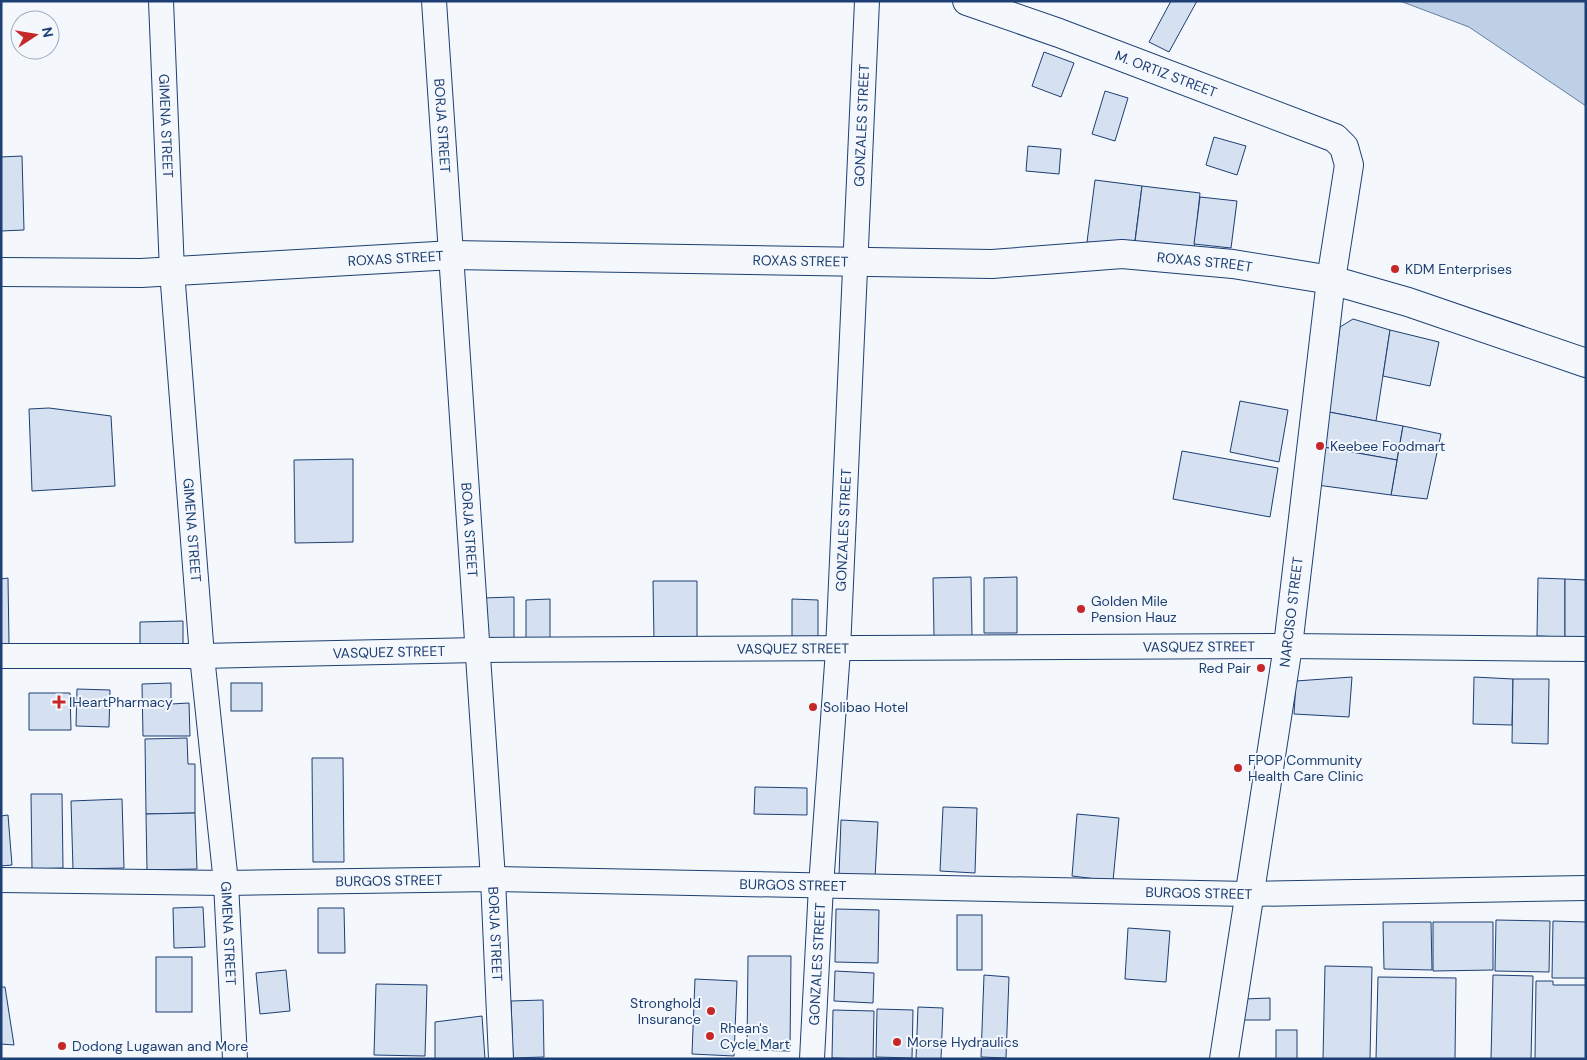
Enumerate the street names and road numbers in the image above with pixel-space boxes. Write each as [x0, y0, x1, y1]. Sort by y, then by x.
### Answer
street label: M. ORTIZ STREET [1113, 46, 1220, 101]
street label: GONZALES STREET [850, 63, 873, 187]
street label: GIMENA STREET [155, 74, 177, 178]
street label: BORJA STREET [430, 78, 455, 174]
street label: ROXAS STREET [347, 247, 444, 270]
street label: ROXAS STREET [1156, 248, 1254, 276]
street label: ROXAS STREET [752, 251, 849, 271]
street label: GONZALES STREET [832, 468, 855, 592]
street label: GIMENA STREET [179, 477, 205, 583]
street label: BORJA STREET [457, 482, 482, 578]
street label: NARCISO STREET [1275, 556, 1307, 668]
street label: VASQUEZ STREET [1143, 637, 1255, 656]
street label: VASQUEZ STREET [737, 639, 849, 658]
street label: VASQUEZ STREET [333, 642, 446, 662]
street label: BURGOS STREET [335, 871, 443, 890]
street label: BURGOS STREET [739, 875, 847, 895]
street label: GIMENA STREET [217, 881, 240, 986]
street label: BURGOS STREET [1145, 883, 1253, 903]
street label: BORJA STREET [484, 886, 507, 982]
street label: GONZALES STREET [805, 902, 829, 1026]

